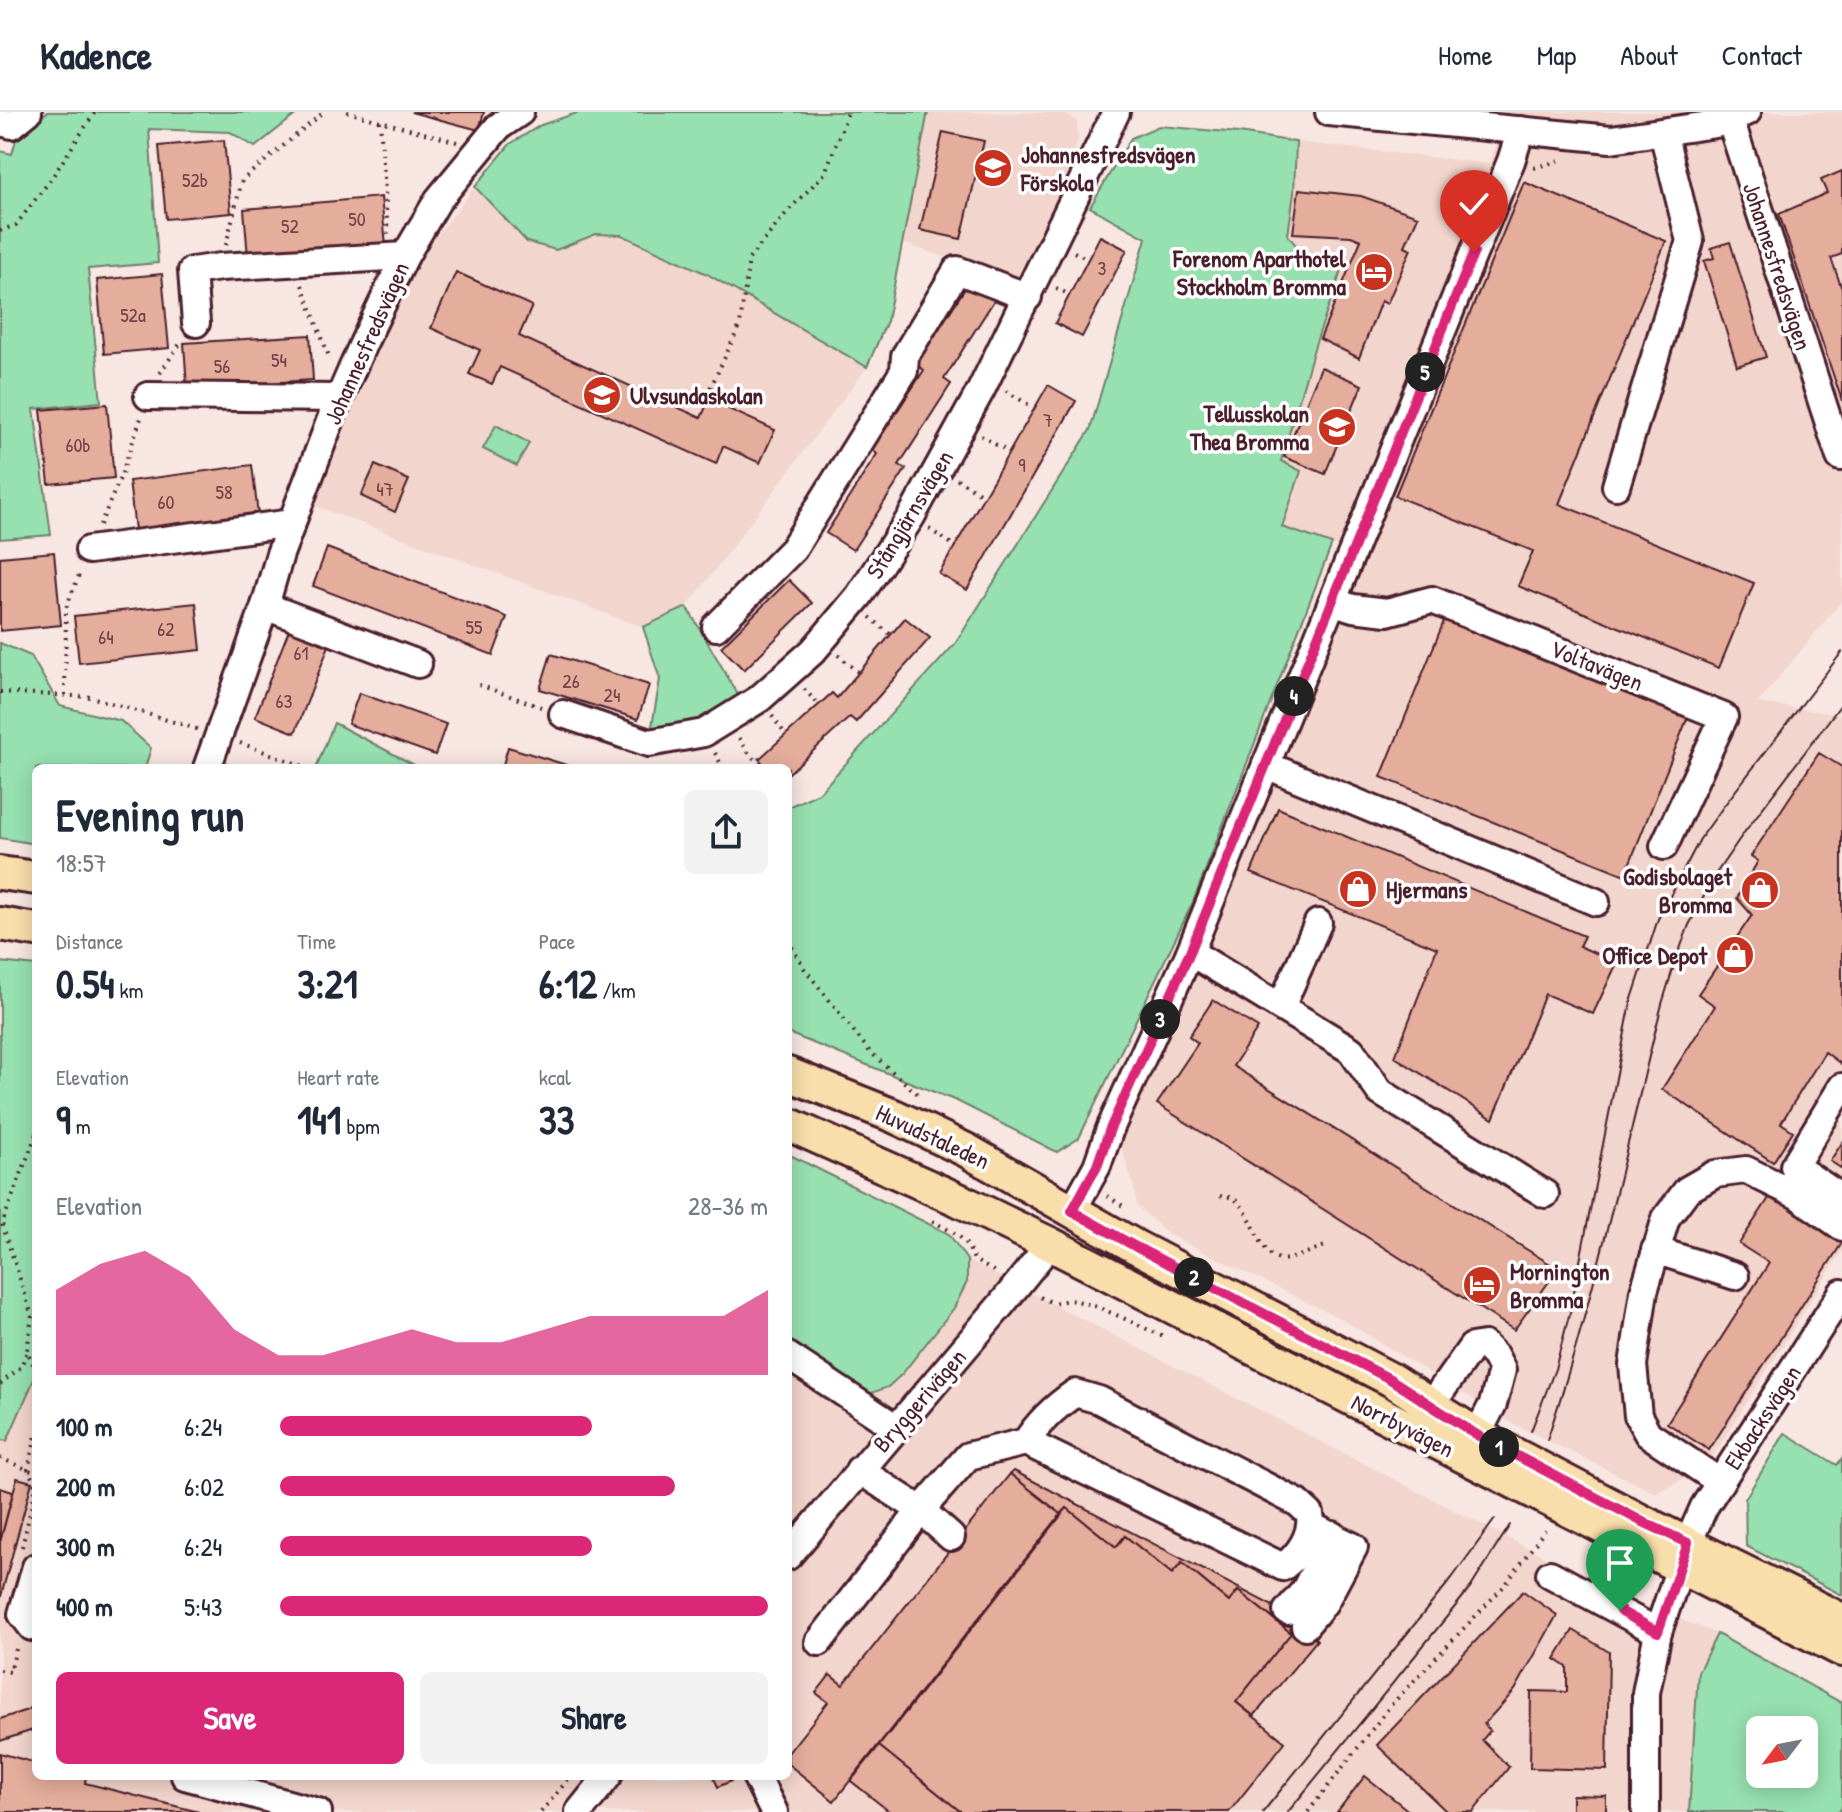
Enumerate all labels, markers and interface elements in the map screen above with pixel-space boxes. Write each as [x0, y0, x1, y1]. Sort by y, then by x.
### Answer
text: Kadence [40, 29, 152, 81]
text: Home [1438, 36, 1493, 74]
text: Map [1537, 36, 1576, 74]
text: About [1620, 36, 1678, 74]
text: Contact [1722, 36, 1802, 74]
place label: Johannesfredsvägen Förskola [1020, 138, 1196, 198]
school or university icon: Johannesfredsvägen Förskola [972, 147, 1014, 189]
house number: 52b [182, 166, 208, 193]
pin [1440, 170, 1508, 252]
street label: Johannesfredsvägen [1736, 178, 1820, 354]
icon: check [1452, 182, 1496, 226]
house number: 50 [348, 205, 366, 232]
house number: 52 [281, 212, 300, 239]
place label: Forenom Aparthotel Stockholm Bromma [1172, 242, 1347, 302]
hotel icon: Forenom Aparthotel Stockholm Bromma [1353, 251, 1395, 293]
house number: 3 [1098, 254, 1107, 281]
street label: Johannesfredsvägen [316, 257, 416, 429]
house number: 52a [120, 301, 146, 328]
house number: 54 [271, 346, 287, 373]
house number: 56 [214, 352, 230, 379]
pin: 5 [1405, 352, 1445, 392]
text: 5 [1420, 357, 1430, 387]
school or university icon: Ulvsundaskolan [581, 374, 623, 416]
place label: Ulvsundaskolan [630, 379, 763, 411]
place label: Tellusskolan Thea Bromma [1189, 397, 1310, 457]
house number: 7 [1043, 406, 1053, 433]
school or university icon: Tellusskolan Thea Bromma [1316, 406, 1358, 448]
house number: 60b [65, 431, 91, 458]
street label: Stångjärnsvägen [858, 444, 960, 584]
house number: 9 [1018, 451, 1026, 478]
house number: 47 [376, 475, 394, 502]
house number: 58 [215, 478, 233, 505]
house number: 60 [158, 488, 175, 515]
house number: 55 [466, 613, 483, 640]
house number: 62 [157, 615, 175, 642]
house number: 64 [98, 623, 114, 650]
street label: Voltavägen [1546, 632, 1648, 698]
house number: 61 [293, 639, 309, 666]
house number: 26 [562, 667, 580, 694]
pin: 4 [1274, 676, 1314, 716]
house number: 24 [604, 681, 620, 708]
text: 4 [1290, 681, 1298, 711]
house number: 63 [276, 687, 293, 714]
text: Evening run [56, 785, 244, 845]
button: share [684, 790, 768, 874]
text: 18:57 [56, 845, 107, 880]
place label: Godisbolaget Bromma [1623, 860, 1733, 920]
shop icon: Hjermans [1337, 868, 1379, 910]
shop icon: Godisbolaget Bromma [1739, 869, 1781, 911]
place label: Hjermans [1386, 873, 1467, 905]
text: Distance [56, 926, 123, 956]
text: Time [297, 926, 336, 956]
text: Pace [539, 926, 575, 956]
shop icon: Office Depot [1714, 934, 1756, 976]
place label: Office Depot [1602, 939, 1708, 972]
text: 0.54 [56, 956, 114, 1010]
text: 3:21 [297, 956, 358, 1010]
text: 6:12 [539, 956, 597, 1010]
text: km [114, 975, 144, 1005]
text: /km [597, 975, 636, 1005]
pin: 3 [1140, 999, 1180, 1039]
text: 3 [1155, 1004, 1165, 1034]
text: Elevation [56, 1062, 129, 1092]
text: Heart rate [297, 1062, 380, 1092]
text: kcal [539, 1062, 571, 1092]
text: 9 [56, 1092, 71, 1146]
text: 141 [297, 1092, 341, 1146]
text: 33 [539, 1092, 575, 1146]
street label: Huvudstaleden [871, 1096, 995, 1176]
text: m [71, 1111, 91, 1141]
text: bpm [341, 1111, 380, 1141]
text: Elevation [56, 1188, 142, 1223]
text: 28–36 m [688, 1188, 768, 1223]
place label: Mornington Bromma [1510, 1255, 1610, 1315]
pin: 2 [1174, 1257, 1214, 1297]
text: 2 [1189, 1262, 1199, 1292]
hotel icon: Mornington Bromma [1461, 1264, 1503, 1306]
street label: Bryggerivägen [865, 1342, 973, 1458]
street label: Ekbacksvägen [1716, 1359, 1808, 1475]
street label: Norrbyvägen [1346, 1386, 1460, 1464]
text: 100 m [56, 1409, 112, 1444]
text: 6:24 [184, 1409, 222, 1444]
pin: 1 [1479, 1427, 1519, 1467]
text: 1 [1495, 1432, 1503, 1462]
text: 200 m [56, 1469, 115, 1504]
text: 6:02 [184, 1469, 224, 1504]
text: 300 m [56, 1529, 115, 1564]
text: 6:24 [184, 1529, 222, 1564]
pin [1586, 1529, 1654, 1611]
icon: arrive [1598, 1541, 1642, 1585]
text: 400 m [56, 1589, 113, 1624]
text: 5:43 [184, 1589, 222, 1624]
button: Save [56, 1672, 404, 1764]
button: Share [420, 1672, 768, 1764]
north arrow [1746, 1716, 1818, 1788]
map controls [1746, 1716, 1818, 1788]

